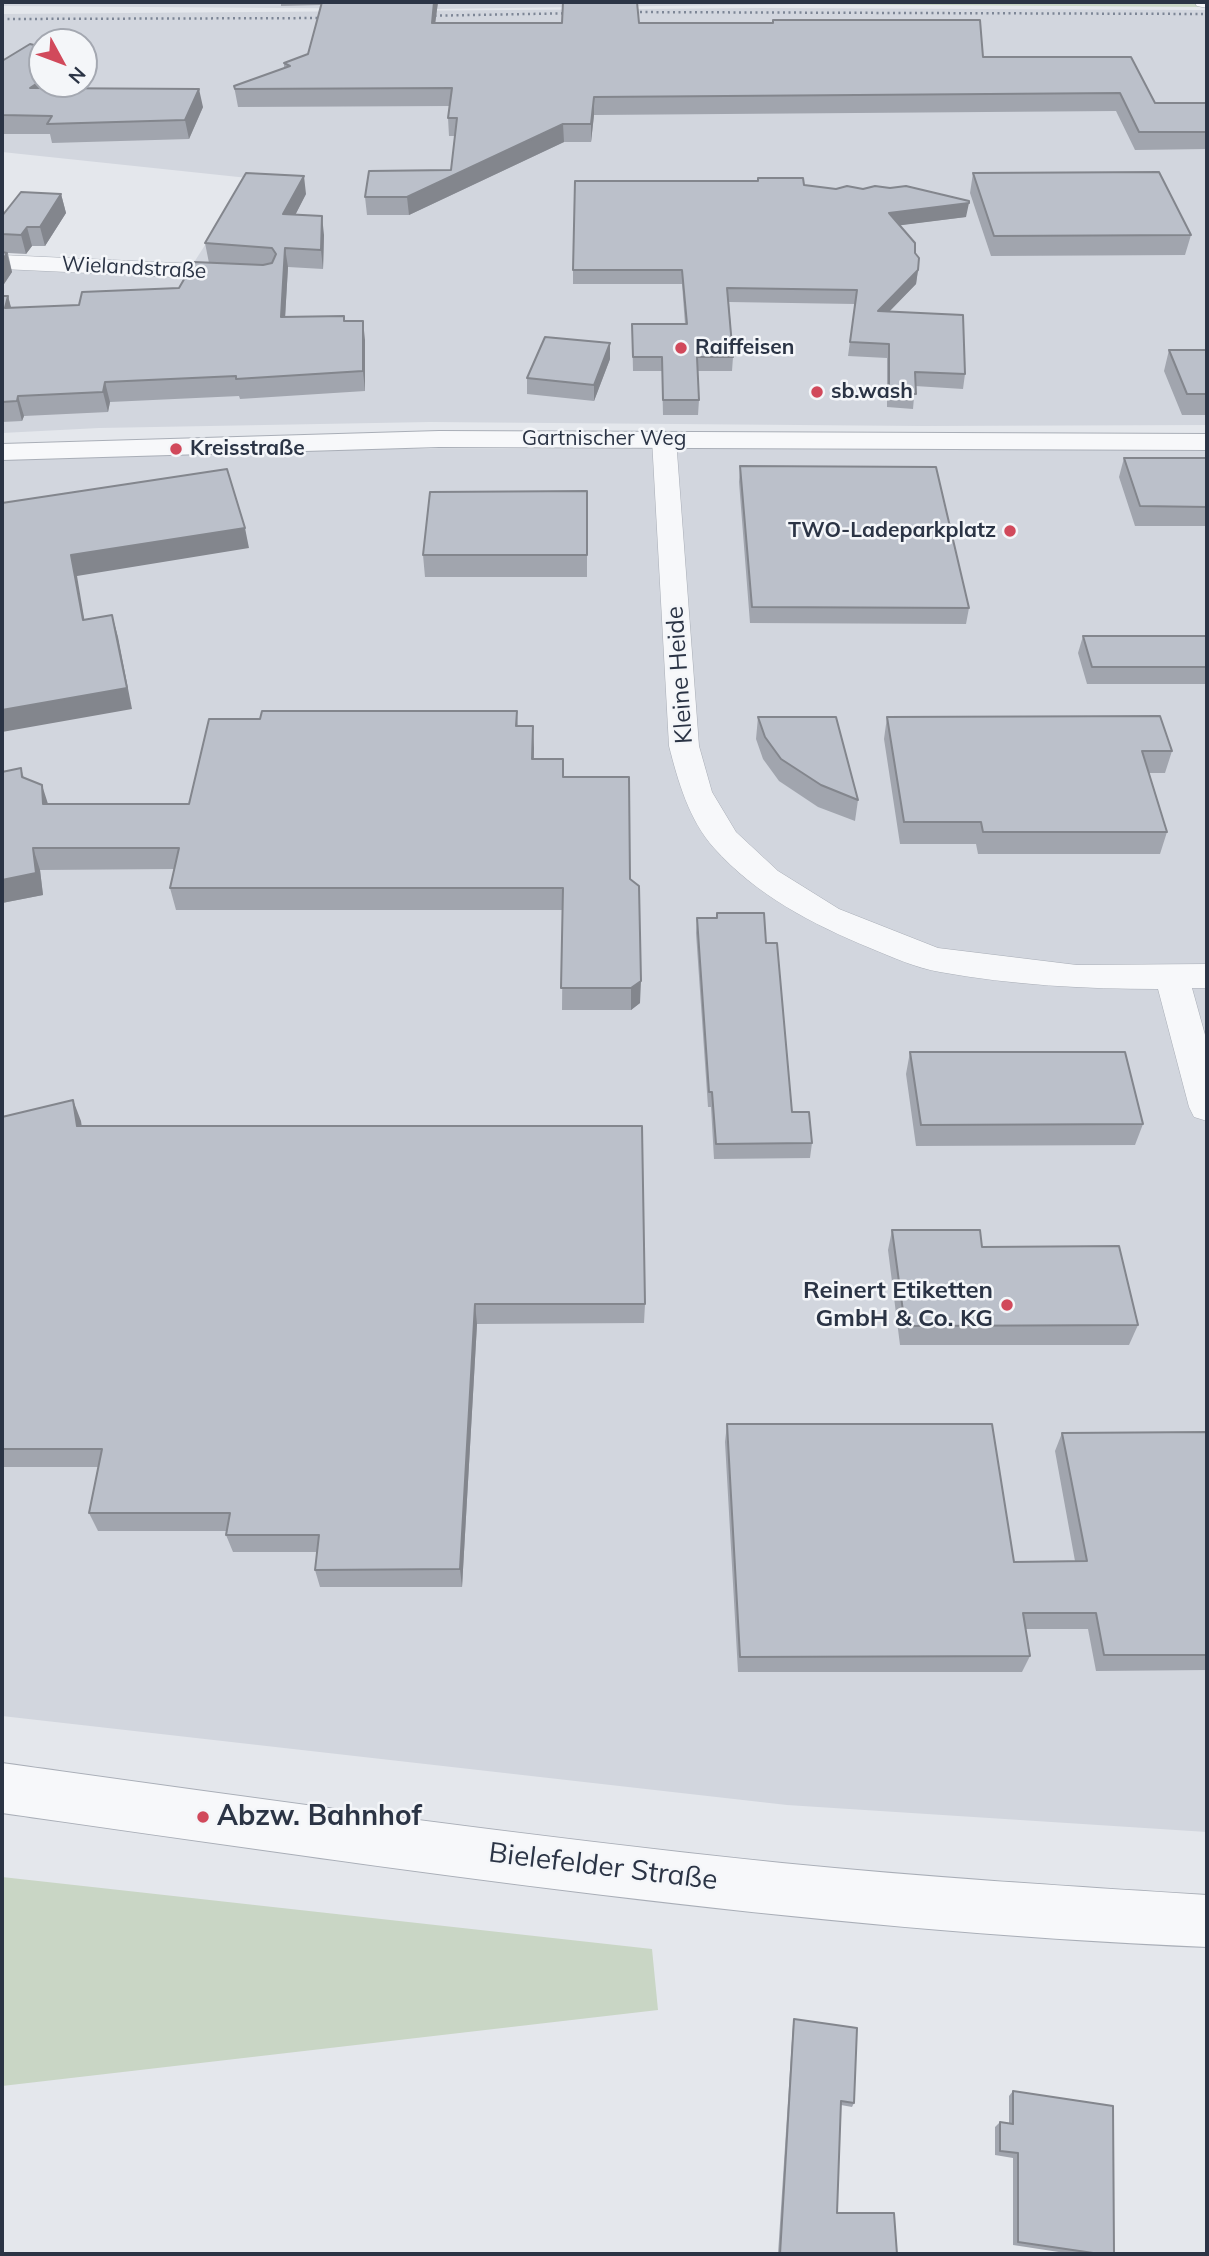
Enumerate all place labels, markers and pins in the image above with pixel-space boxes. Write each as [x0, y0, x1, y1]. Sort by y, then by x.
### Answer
place label: Raiffeisen [695, 335, 795, 361]
marker: Raiffeisen [673, 340, 689, 356]
place label: sb.wash [831, 379, 913, 405]
marker: sb.wash [809, 384, 825, 400]
place label: Kreisstraße [190, 436, 305, 462]
marker: Kreisstraße [168, 441, 184, 457]
place label: TWO-Ladeparkplatz [788, 518, 996, 544]
marker: TWO-Ladeparkplatz [1002, 523, 1018, 539]
place label: Reinert Etiketten GmbH & Co. KG [803, 1277, 993, 1333]
marker: Reinert Etiketten GmbH & Co. KG [999, 1297, 1015, 1313]
place label: Abzw. Bahnhof [217, 1800, 422, 1834]
marker: Abzw. Bahnhof [195, 1809, 211, 1825]

